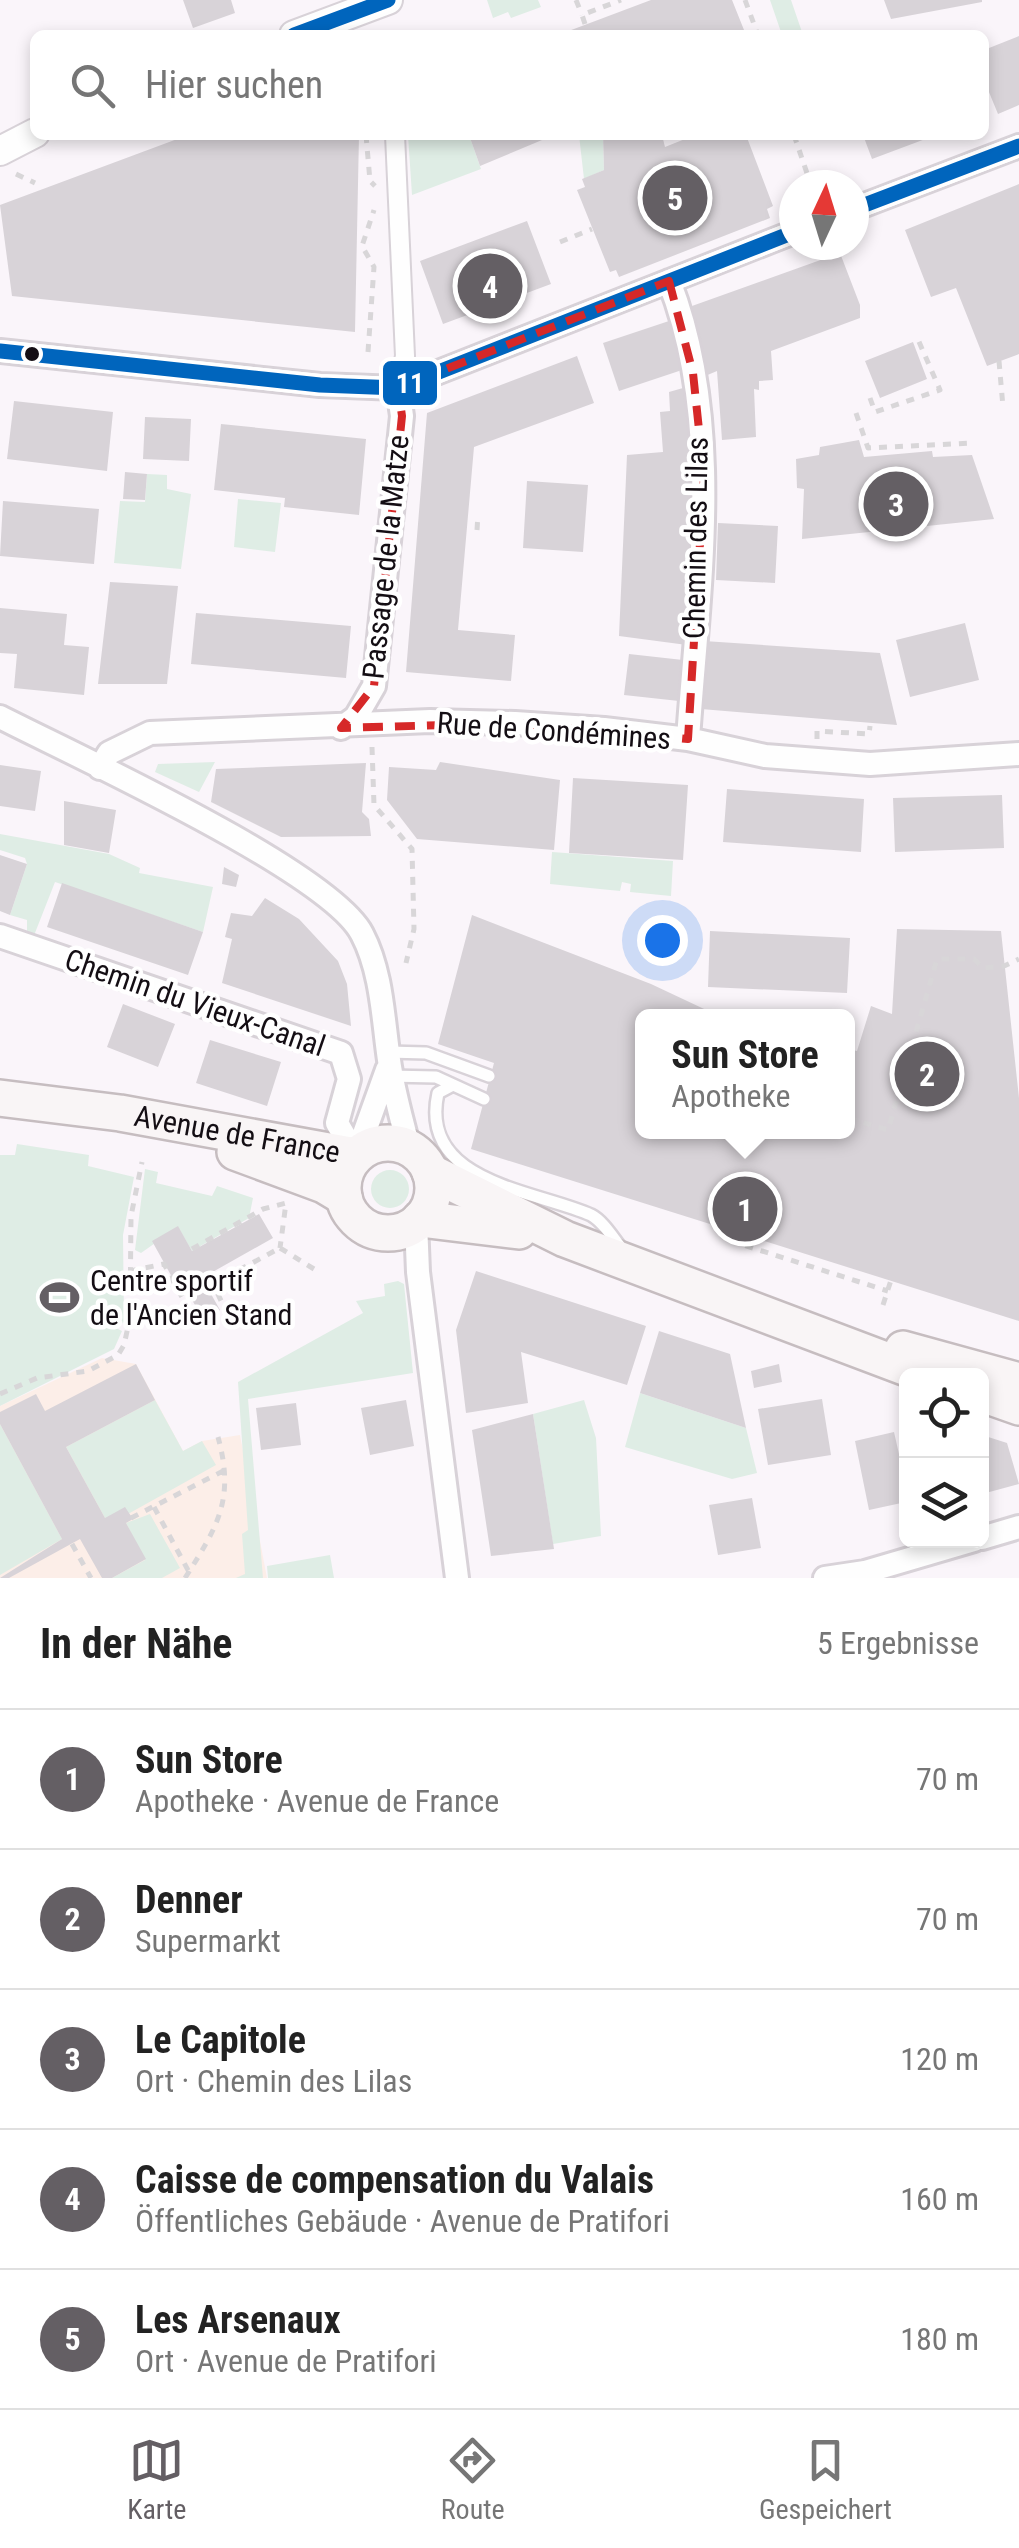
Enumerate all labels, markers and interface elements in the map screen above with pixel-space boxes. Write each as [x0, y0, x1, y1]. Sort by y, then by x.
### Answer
search box [30, 30, 989, 140]
icon: search [65, 58, 120, 113]
text: Hier suchen [145, 63, 323, 107]
pin: 5 [642, 160, 708, 236]
north arrow [779, 170, 869, 260]
pin: 4 [458, 248, 522, 324]
unlabelled marker [22, 344, 42, 364]
line badge: 11 [381, 359, 439, 407]
text: 11 [396, 367, 424, 400]
street label: Passage de la Matze [355, 433, 416, 681]
street label: Chemin des Lilas [676, 437, 715, 639]
pin: 3 [864, 466, 928, 542]
street label: Rue de Condémines [436, 705, 672, 756]
your location [637, 915, 688, 966]
street label: Chemin du Vieux-Canal [61, 942, 330, 1063]
popup [635, 1009, 855, 1139]
text: Sun Store [671, 1033, 819, 1077]
pin: 2 [894, 1036, 960, 1112]
text: Apotheke [671, 1077, 791, 1115]
street label: Avenue de France [131, 1098, 343, 1170]
pin: 1 [712, 1172, 778, 1246]
place label: Centre sportif de l'Ancien Stand [90, 1263, 292, 1332]
sports icon: Centre sportif de l'Ancien Stand [39, 1277, 81, 1319]
map controls [899, 1368, 989, 1548]
button: locate [899, 1368, 989, 1458]
button: layers [899, 1458, 989, 1548]
text: In der Nähe [40, 1619, 232, 1668]
text: 5 Ergebnisse [817, 1624, 979, 1662]
text: Sun Store [135, 1738, 283, 1782]
text: 1 [64, 1760, 81, 1798]
text: 70 m [916, 1760, 979, 1798]
text: Apotheke · Avenue de France [135, 1782, 499, 1820]
text: Denner [135, 1878, 243, 1922]
text: 2 [64, 1900, 81, 1938]
text: 70 m [916, 1900, 979, 1938]
text: Supermarkt [135, 1922, 281, 1960]
text: Le Capitole [135, 2018, 306, 2062]
text: 3 [64, 2040, 81, 2078]
text: 120 m [900, 2040, 979, 2078]
text: Ort · Chemin des Lilas [135, 2062, 412, 2100]
text: Caisse de compensation du Valais [135, 2158, 654, 2202]
text: 4 [64, 2180, 81, 2218]
text: 160 m [900, 2180, 979, 2218]
text: Öffentliches Gebäude · Avenue de Pratifori [135, 2202, 670, 2240]
text: Les Arsenaux [135, 2298, 341, 2342]
text: 5 [64, 2320, 81, 2358]
text: 180 m [900, 2320, 979, 2358]
text: Ort · Avenue de Pratifori [135, 2342, 437, 2380]
tab: Karte [127, 2433, 186, 2526]
tab: Route [441, 2433, 505, 2526]
tab: Gespeichert [759, 2433, 892, 2526]

